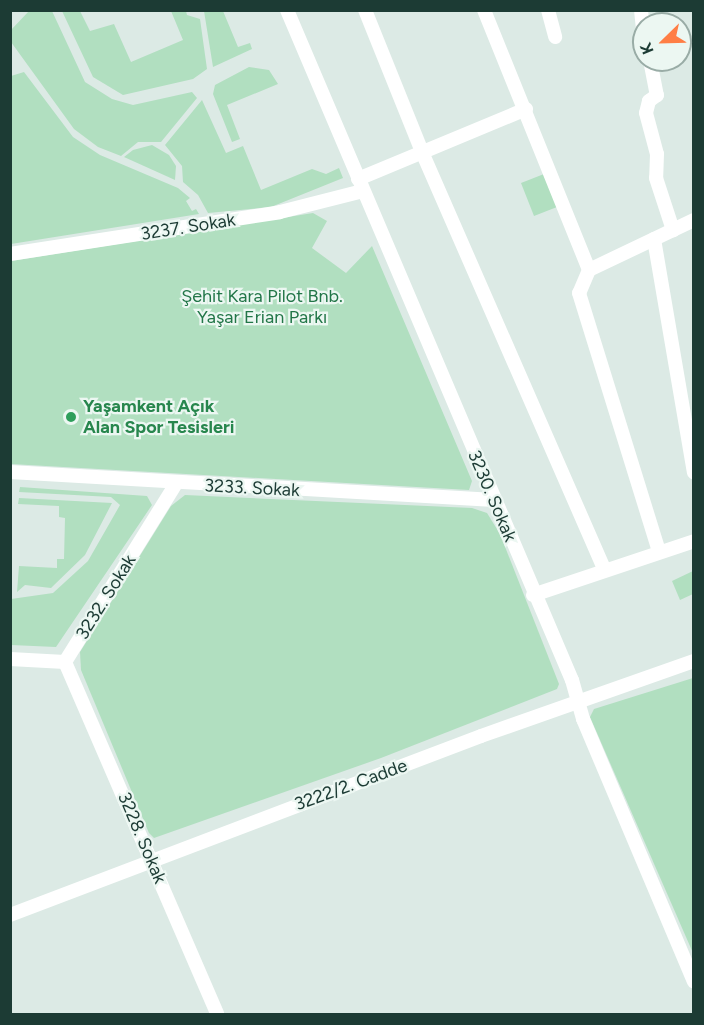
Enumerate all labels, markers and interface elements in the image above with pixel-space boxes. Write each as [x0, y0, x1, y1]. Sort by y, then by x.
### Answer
north arrow [632, 12, 692, 72]
text: K [636, 40, 658, 57]
street label: 3237. Sokak [139, 209, 237, 245]
park label: Şehit Kara Pilot Bnb. Yaşar Erian Parkı [181, 286, 343, 328]
place label: Yaşamkent Açık Alan Spor Tesisleri [83, 396, 234, 438]
marker: Yaşamkent Açık Alan Spor Tesisleri [64, 410, 78, 424]
street label: 3230. Sokak [463, 447, 521, 545]
street label: 3233. Sokak [204, 475, 300, 501]
street label: 3232. Sokak [71, 551, 141, 643]
street label: 3222/2. Cadde [292, 755, 410, 815]
street label: 3228. Sokak [113, 789, 171, 887]

